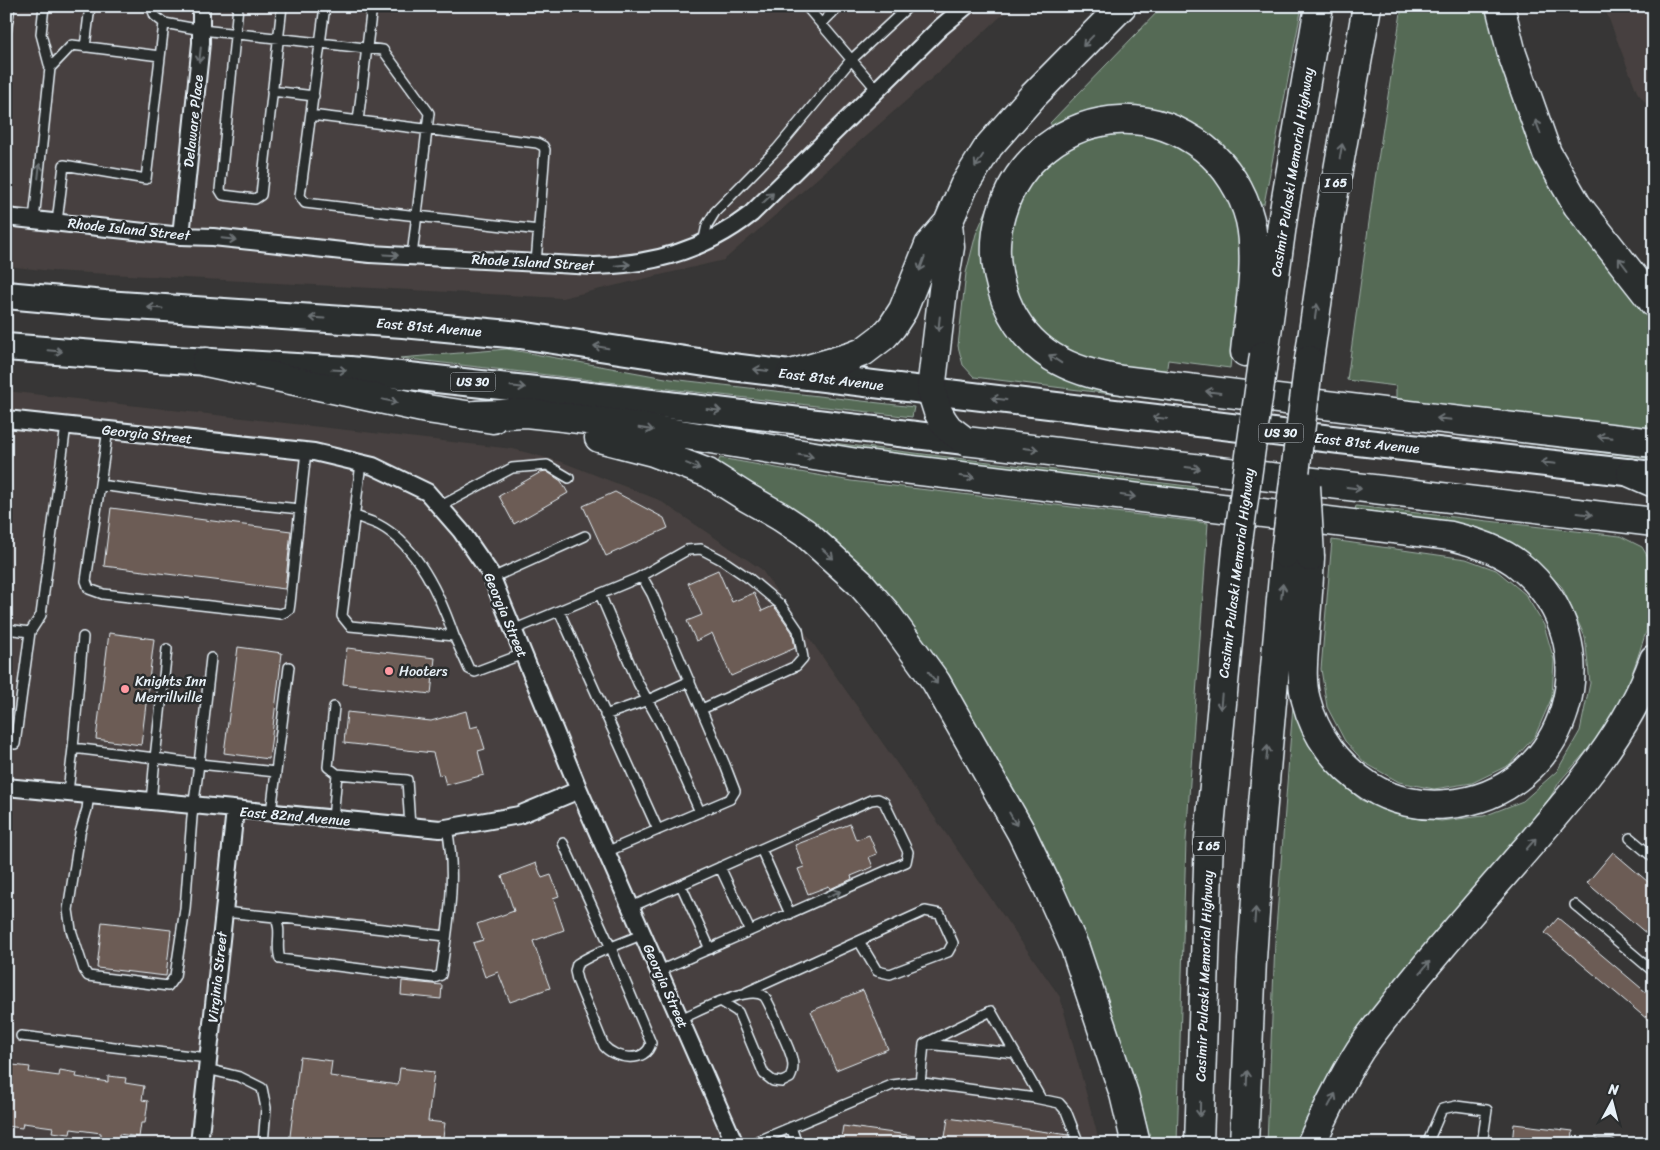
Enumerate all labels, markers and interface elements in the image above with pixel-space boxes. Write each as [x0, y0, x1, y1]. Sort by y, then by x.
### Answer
one-way arrow [1082, 35, 1094, 47]
one-way arrow [195, 47, 205, 63]
street label: Casimir Pulaski Memorial Highway [1264, 65, 1321, 278]
street label: Delaware Place [176, 73, 211, 169]
one-way arrow [1533, 120, 1542, 136]
one-way arrow [1337, 143, 1347, 159]
one-way arrow [974, 154, 984, 168]
one-way arrow [34, 163, 44, 179]
road number: I 65 [1320, 174, 1352, 192]
one-way arrow [761, 192, 774, 204]
street label: Rhode Island Street [67, 211, 193, 248]
one-way arrow [221, 234, 237, 244]
street label: Rhode Island Street [471, 247, 596, 278]
one-way arrow [383, 250, 399, 259]
one-way arrow [917, 256, 926, 271]
one-way arrow [1618, 258, 1629, 271]
one-way arrow [615, 260, 631, 269]
one-way arrow [147, 303, 163, 312]
one-way arrow [1311, 304, 1321, 320]
street label: East 81st Avenue [375, 310, 483, 345]
one-way arrow [309, 313, 325, 322]
one-way arrow [934, 315, 944, 331]
one-way arrow [593, 342, 609, 352]
one-way arrow [47, 346, 63, 355]
one-way arrow [1048, 354, 1062, 365]
street label: East 81st Avenue [777, 361, 885, 398]
one-way arrow [331, 365, 347, 374]
one-way arrow [754, 365, 770, 375]
road number: US 30 [450, 372, 496, 392]
one-way arrow [510, 382, 526, 392]
one-way arrow [1205, 387, 1221, 397]
one-way arrow [991, 394, 1007, 404]
one-way arrow [382, 397, 398, 407]
one-way arrow [706, 405, 722, 415]
one-way arrow [1153, 413, 1169, 423]
one-way arrow [1436, 414, 1452, 424]
street label: Georgia Street [101, 417, 193, 452]
road number: US 30 [1258, 423, 1304, 442]
one-way arrow [637, 424, 653, 434]
street label: East 81st Avenue [1313, 426, 1421, 461]
one-way arrow [1598, 432, 1614, 442]
one-way arrow [1023, 444, 1039, 454]
one-way arrow [797, 451, 813, 461]
one-way arrow [1540, 458, 1556, 468]
one-way arrow [685, 462, 700, 472]
one-way arrow [1184, 463, 1200, 473]
street label: Casimir Pulaski Memorial Highway [1211, 466, 1262, 679]
one-way arrow [959, 472, 975, 482]
one-way arrow [1346, 483, 1362, 493]
one-way arrow [1120, 491, 1136, 501]
one-way arrow [1577, 509, 1593, 519]
one-way arrow [822, 548, 835, 560]
street label: Georgia Street [476, 569, 535, 662]
one-way arrow [1277, 584, 1286, 600]
place label: Hooters [399, 659, 448, 684]
marker: Hooters [383, 665, 395, 677]
place label: Knights Inn Merrillville [135, 669, 207, 710]
one-way arrow [927, 671, 938, 684]
marker: Knights Inn Merrillville [119, 683, 131, 695]
one-way arrow [1216, 693, 1226, 709]
one-way arrow [1262, 745, 1272, 761]
street label: East 82nd Avenue [239, 799, 352, 834]
one-way arrow [1009, 811, 1019, 826]
road number: I 65 [1193, 836, 1225, 856]
one-way arrow [1525, 837, 1537, 850]
street label: Casimir Pulaski Memorial Highway [1188, 869, 1221, 1082]
one-way arrow [826, 889, 841, 899]
one-way arrow [1250, 908, 1259, 924]
street label: Virginia Street [200, 929, 235, 1024]
street label: Georgia Street [636, 940, 695, 1033]
one-way arrow [1419, 961, 1430, 974]
one-way arrow [1243, 1070, 1252, 1086]
text: N [1606, 1076, 1620, 1103]
north arrow [1588, 1078, 1638, 1128]
one-way arrow [1327, 1092, 1337, 1107]
one-way arrow [1195, 1100, 1204, 1116]

